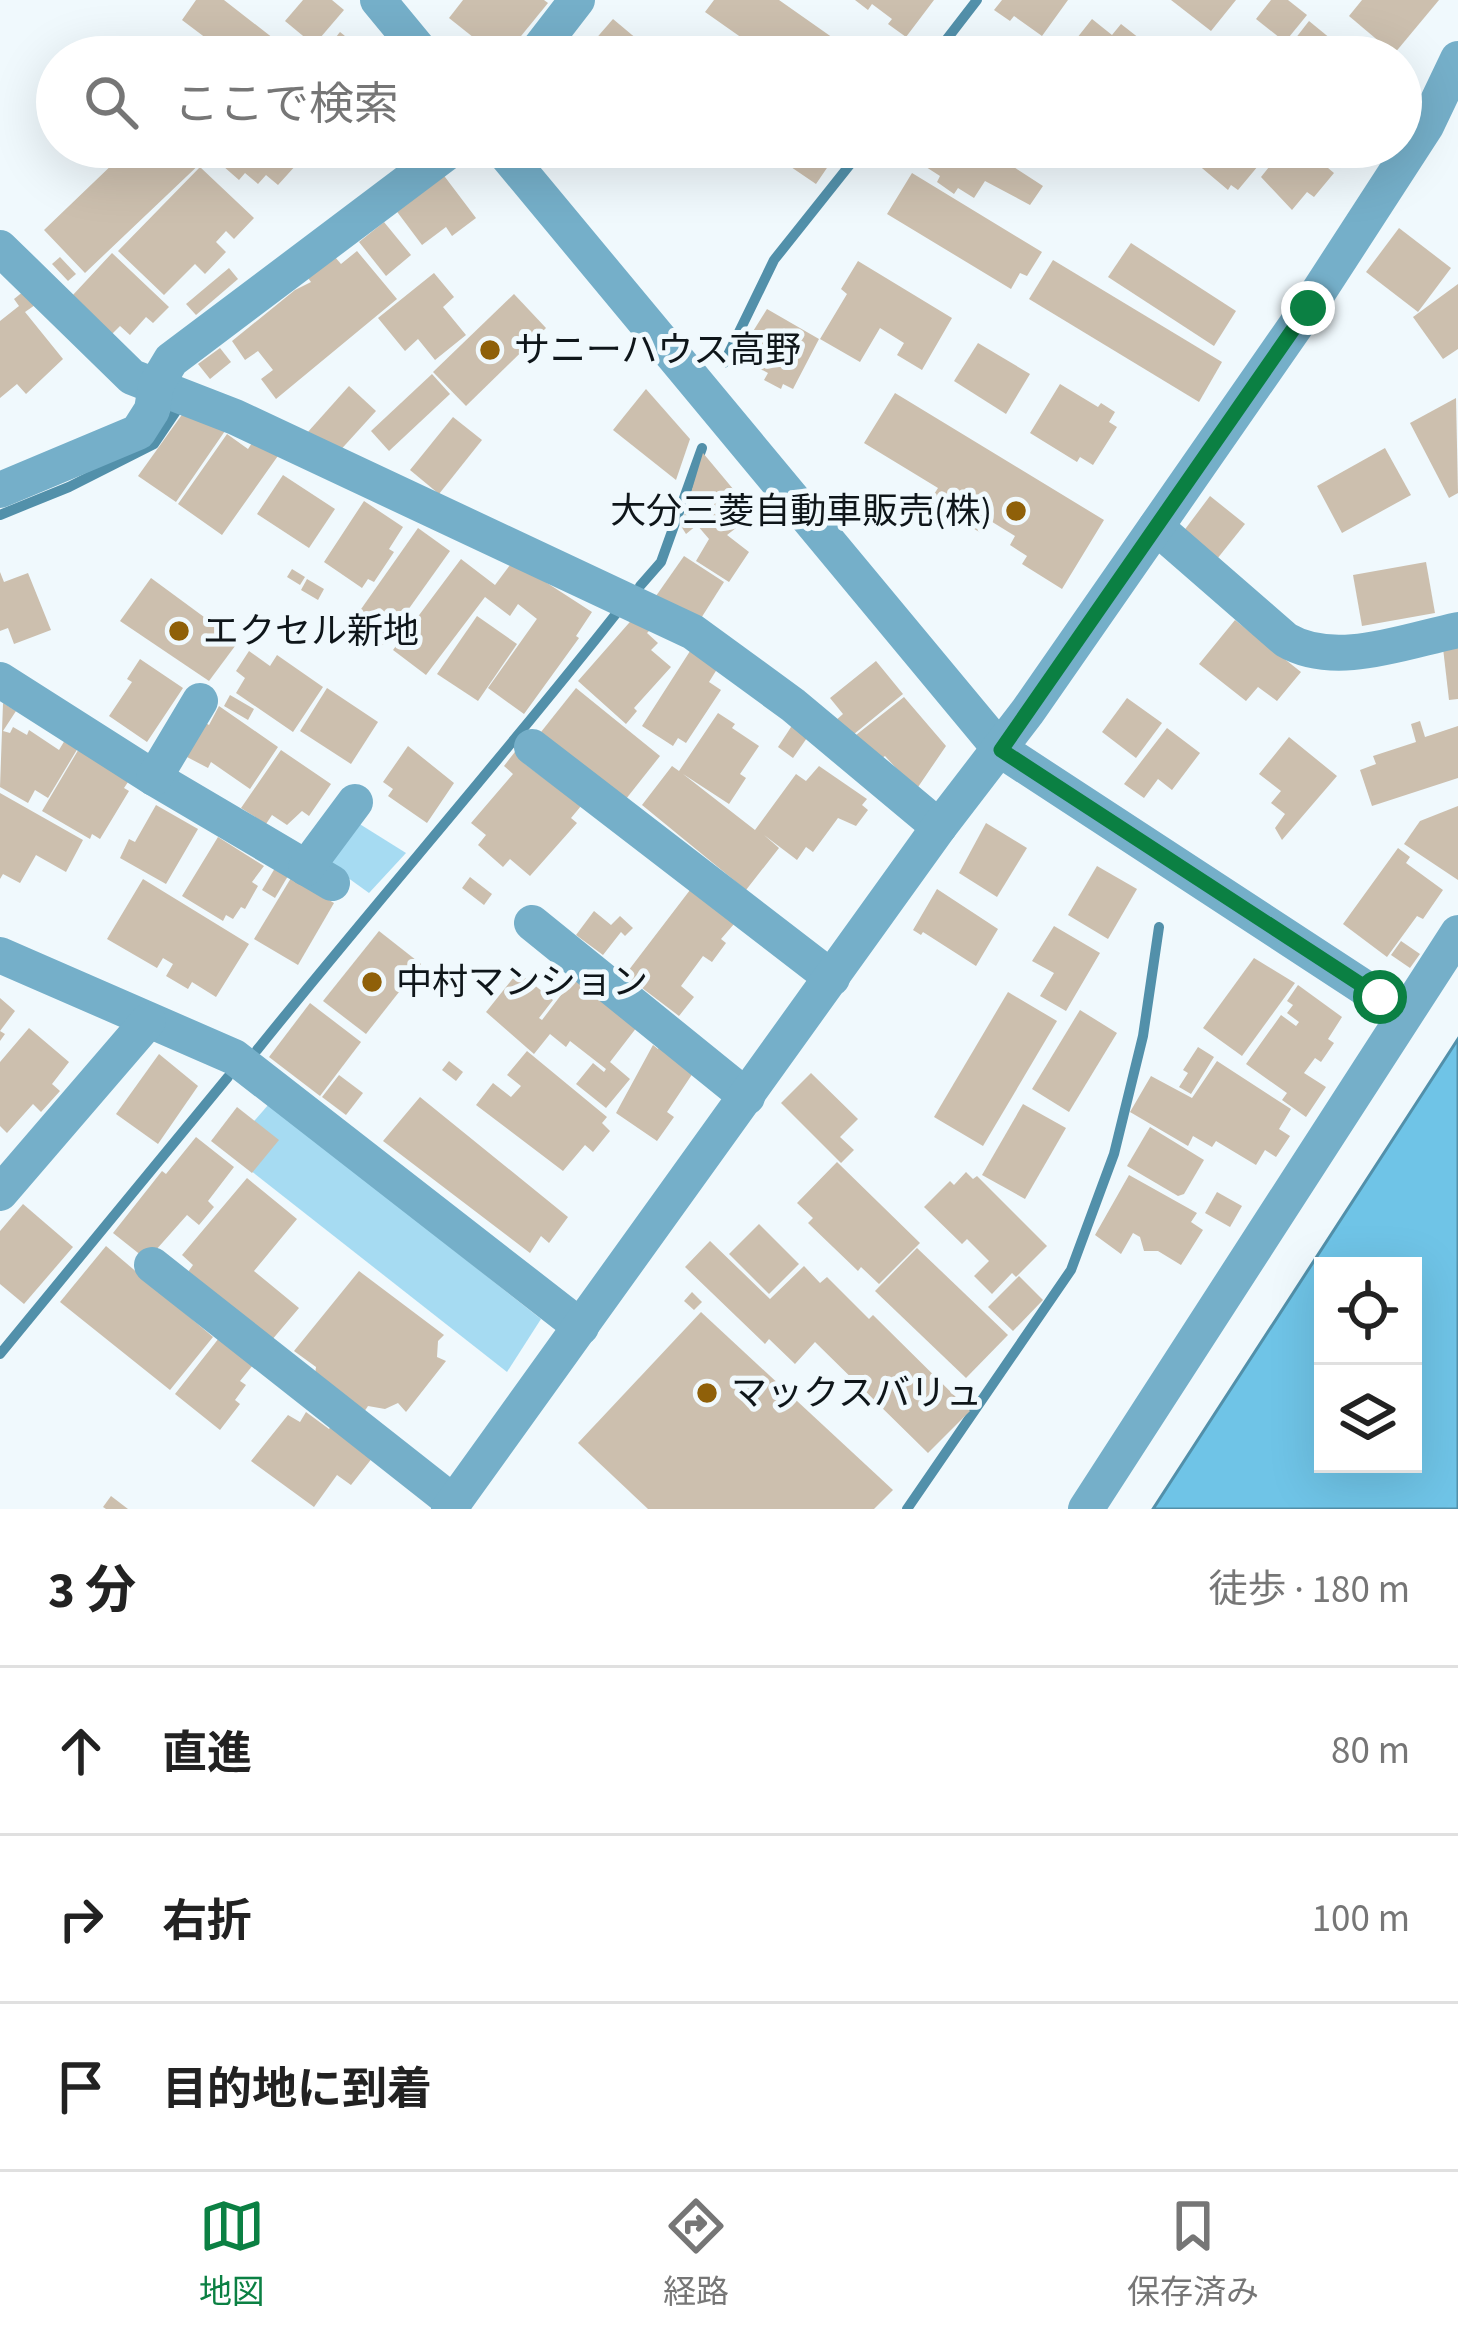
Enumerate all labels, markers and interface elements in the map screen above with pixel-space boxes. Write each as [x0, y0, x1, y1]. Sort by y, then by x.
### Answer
search box [36, 36, 1422, 168]
icon: search [78, 69, 144, 135]
text: ここで検索 [174, 73, 399, 137]
route end [1281, 281, 1335, 335]
place label: サニーハウス高野 [514, 325, 801, 376]
marker: サニーハウス高野 [477, 337, 503, 363]
place label: 大分三菱自動車販売(株) [610, 486, 992, 537]
marker: 大分三菱自動車販売(株) [1003, 498, 1029, 524]
place label: エクセル新地 [203, 606, 419, 657]
marker: エクセル新地 [166, 618, 192, 644]
place label: 中村マンション [396, 957, 648, 1008]
marker: 中村マンション [359, 969, 385, 995]
route start [1353, 970, 1407, 1024]
map controls [1314, 1257, 1422, 1473]
button: locate [1314, 1257, 1422, 1365]
button: layers [1314, 1365, 1422, 1473]
place label: マックスバリュ [731, 1368, 982, 1419]
marker: マックスバリュ [694, 1380, 720, 1406]
text: 3 分 [48, 1555, 136, 1627]
text: 徒歩 · 180 m [1208, 1562, 1410, 1618]
icon: ahead [48, 1718, 114, 1784]
text: 直進 [162, 1722, 252, 1786]
text: 80 m [1331, 1723, 1410, 1779]
icon: right [48, 1886, 114, 1952]
text: 右折 [162, 1890, 252, 1954]
text: 100 m [1312, 1891, 1410, 1947]
icon: arrive [48, 2054, 114, 2120]
text: 目的地に到着 [162, 2058, 432, 2122]
tab: 地図 [199, 2193, 265, 2316]
tab: 経路 [663, 2193, 729, 2316]
tab: 保存済み [1127, 2193, 1259, 2316]

